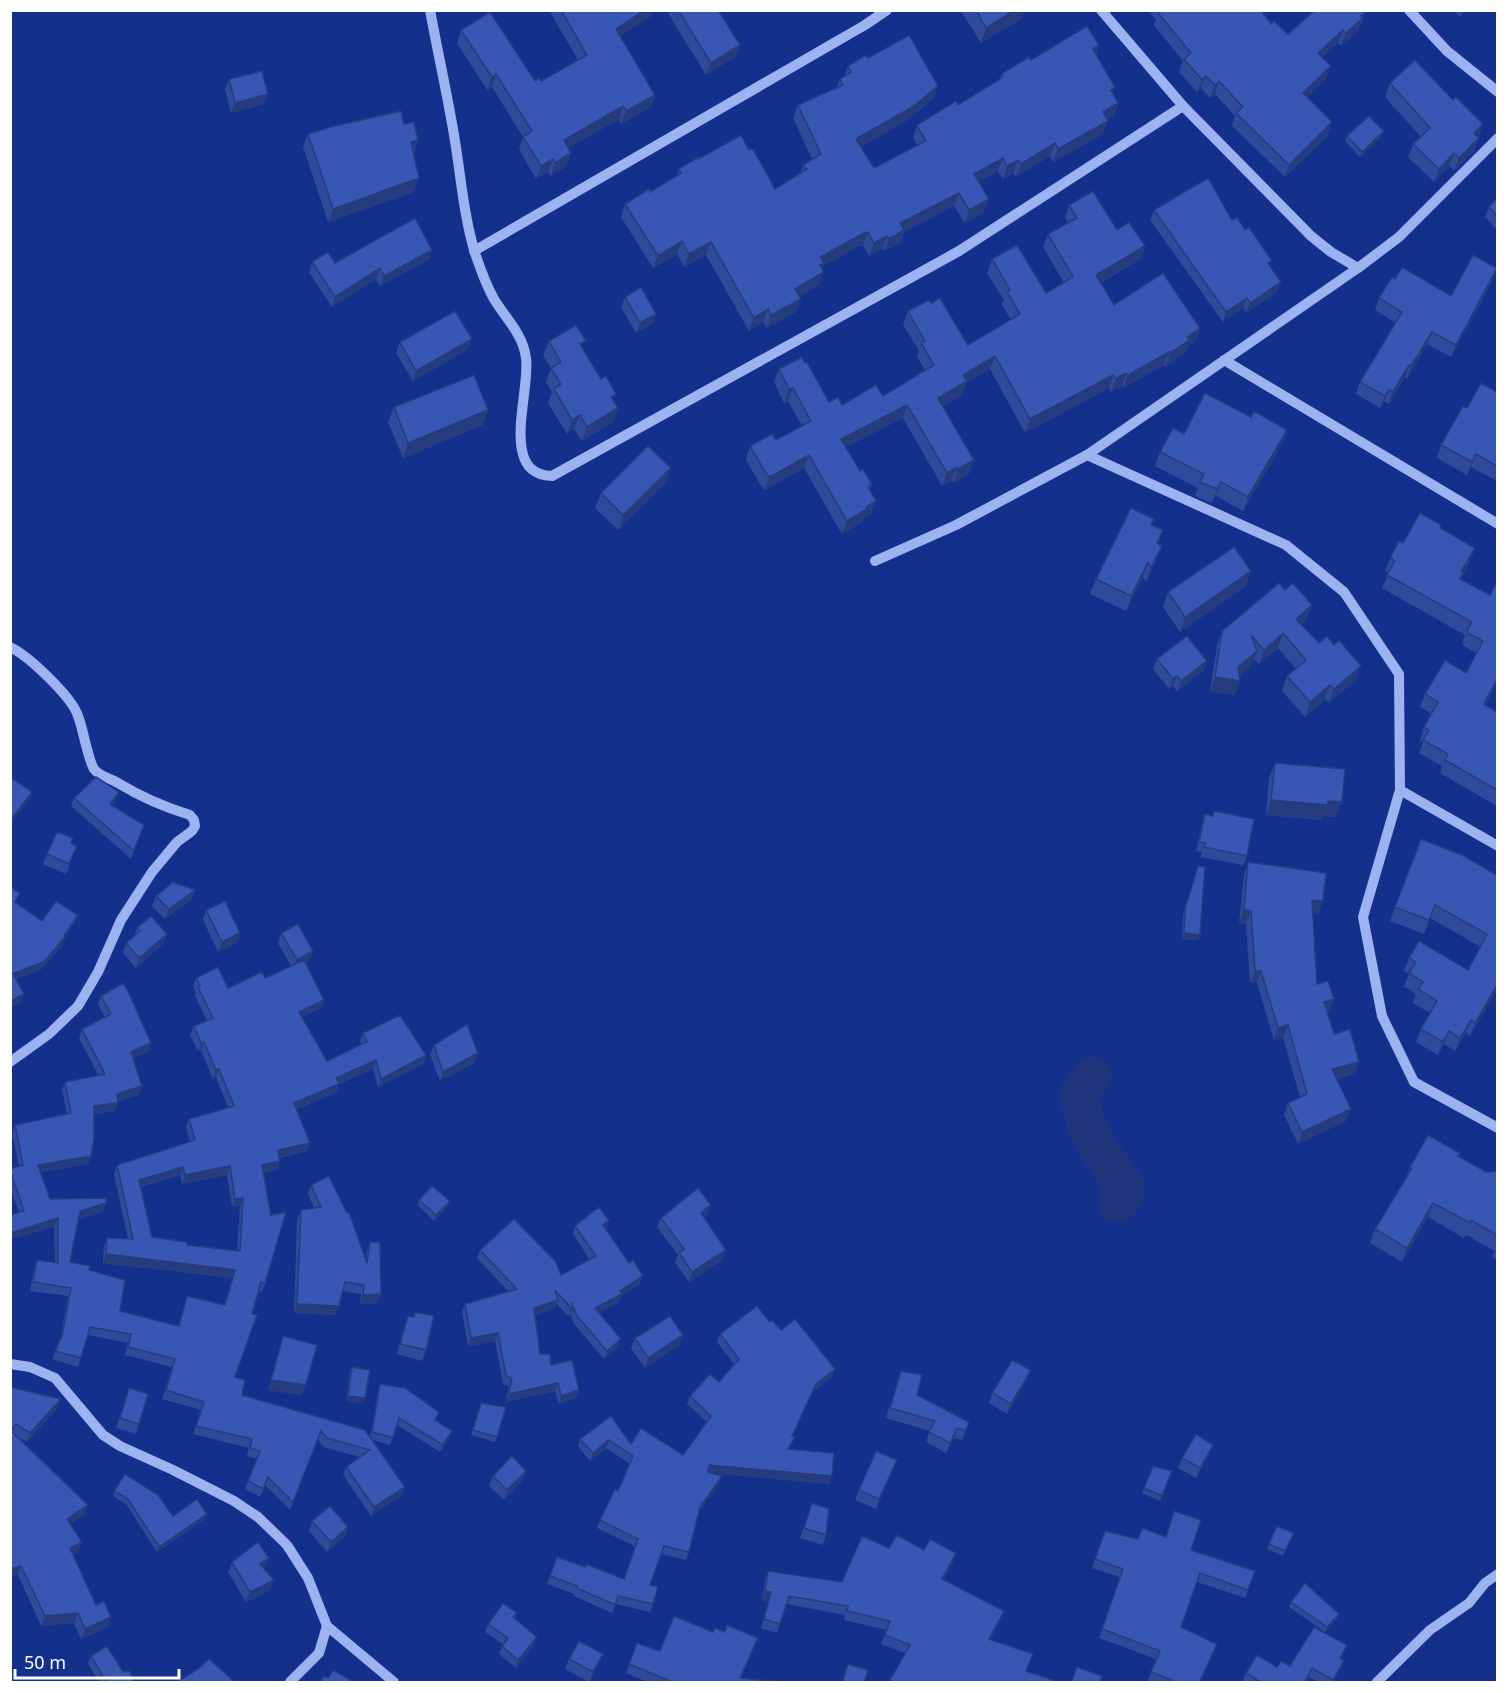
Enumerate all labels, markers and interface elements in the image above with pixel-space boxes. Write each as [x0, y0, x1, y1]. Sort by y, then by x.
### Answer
scale bar [15, 1642, 178, 1680]
text: 50 m [24, 1650, 66, 1674]

